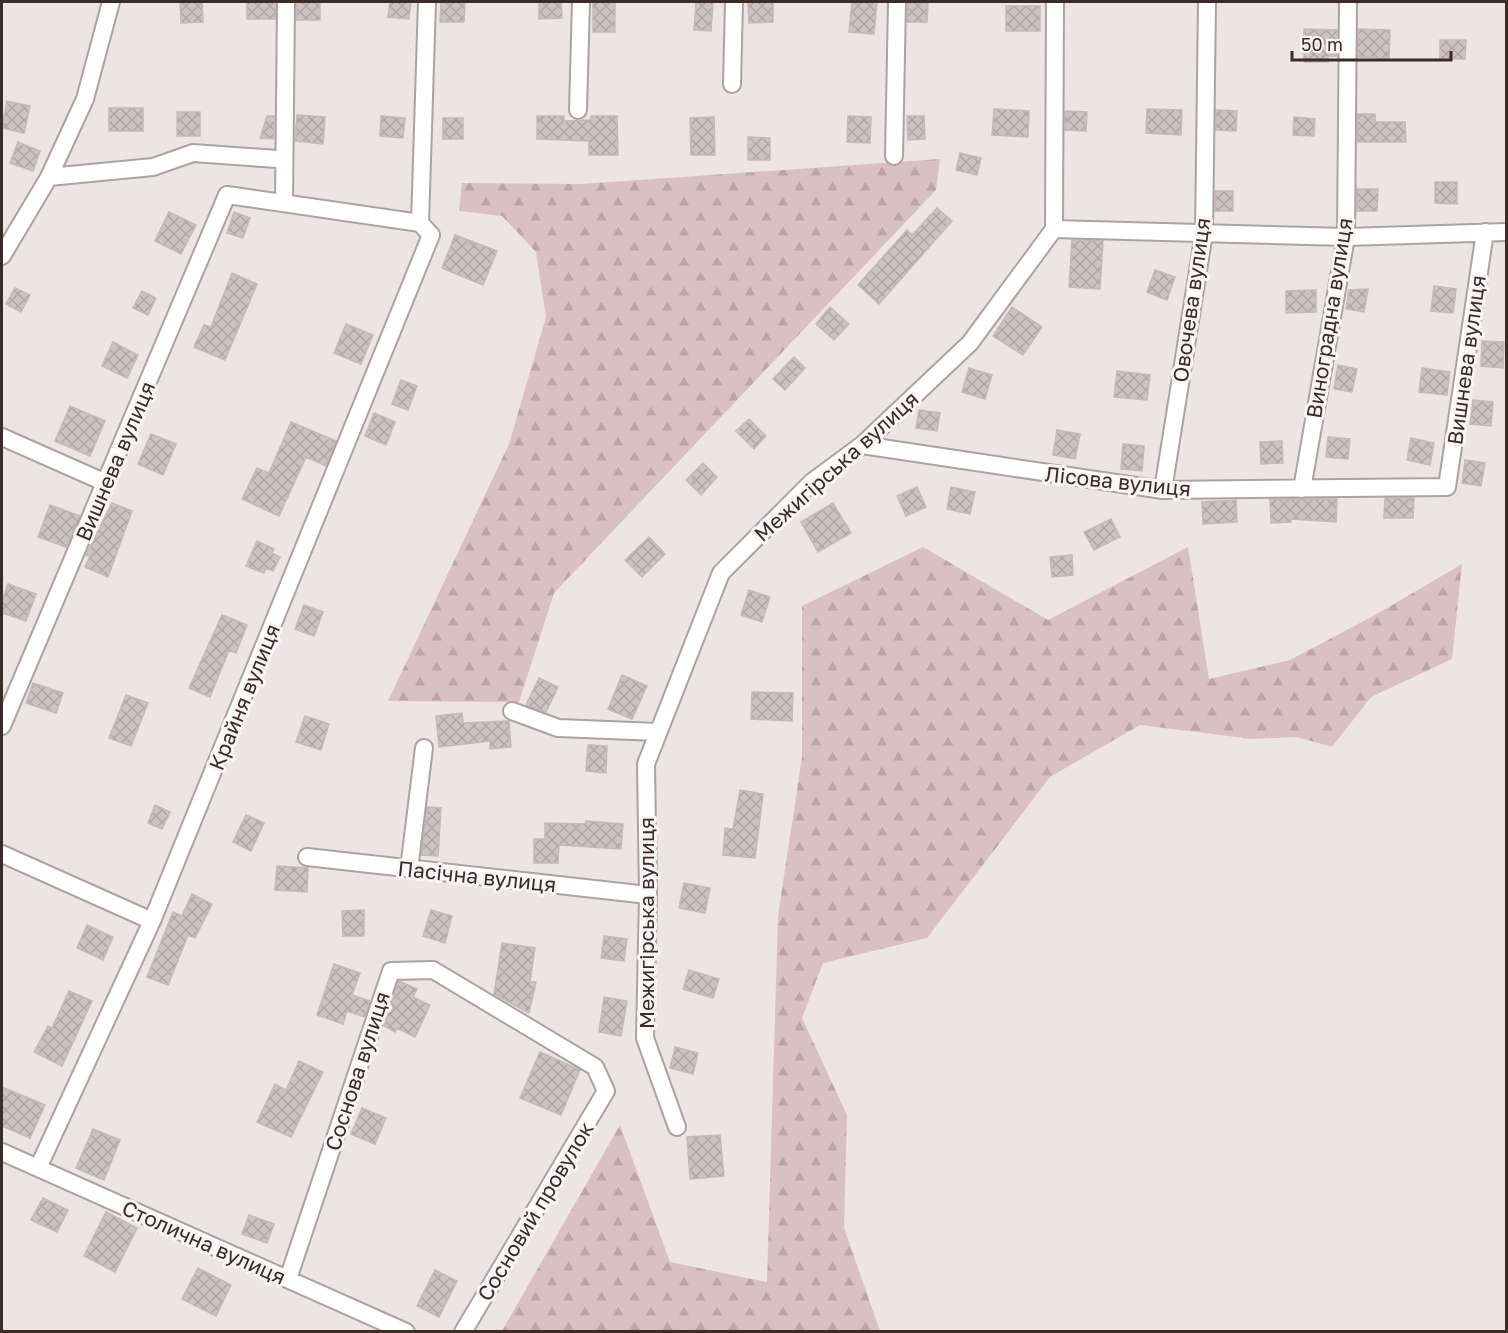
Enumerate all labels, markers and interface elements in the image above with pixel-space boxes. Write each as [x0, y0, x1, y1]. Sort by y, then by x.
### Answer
scale bar [1292, 24, 1451, 62]
text: 50 m [1301, 33, 1343, 55]
street label: Овочева вулиця [1167, 216, 1215, 384]
street label: Виноградна вулиця [1300, 216, 1358, 420]
street label: Вишнева вулиця [1441, 274, 1491, 446]
street label: Вишнева вулиця [70, 377, 160, 545]
street label: Межигірська вулиця [748, 385, 924, 547]
street label: Лісова вулиця [1044, 460, 1192, 502]
street label: Крайня вулиця [203, 620, 285, 774]
street label: Межигірська вулиця [633, 817, 659, 1029]
street label: Пасічна вулиця [396, 855, 558, 897]
street label: Соснова вулиця [319, 988, 395, 1154]
street label: Сосновий провулок [471, 1117, 599, 1305]
street label: Столична вулиця [118, 1194, 290, 1290]

